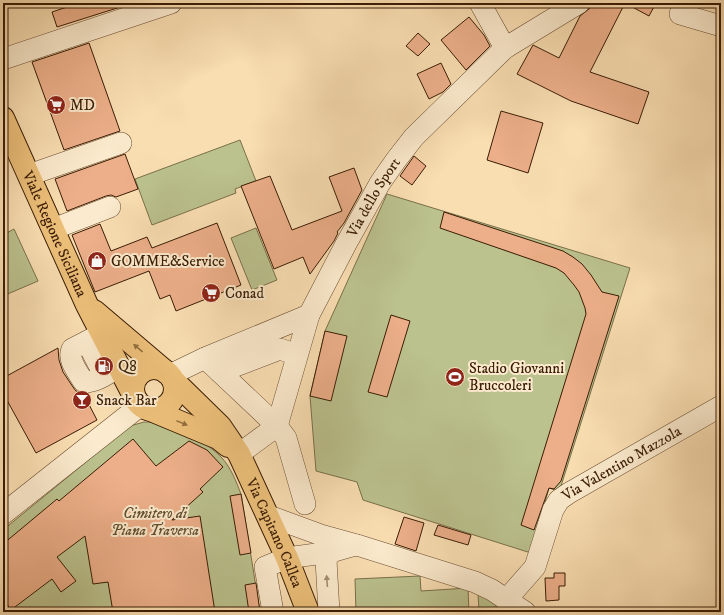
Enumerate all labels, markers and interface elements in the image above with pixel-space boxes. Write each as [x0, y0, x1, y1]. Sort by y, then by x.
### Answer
supermarket icon: MD [45, 94, 67, 116]
place label: MD [70, 96, 95, 115]
street label: Via dello Sport [342, 154, 404, 241]
street label: Viale Regione Siciliana [18, 167, 92, 301]
shop icon: GOMME&Service [86, 250, 108, 272]
place label: GOMME&Service [111, 252, 225, 271]
supermarket icon: Conad [200, 282, 222, 304]
place label: Conad [225, 284, 264, 303]
one-way arrow [133, 344, 144, 353]
fuel station icon: Q8 [93, 355, 115, 377]
place label: Q8 [118, 357, 137, 376]
place label: Stadio Giovanni Bruccoleri [469, 359, 564, 395]
sports icon: Stadio Giovanni Bruccoleri [444, 366, 466, 388]
bar icon: Snack Bar [71, 389, 93, 411]
place label: Snack Bar [96, 391, 157, 410]
one-way arrow [177, 420, 189, 426]
street label: Via Valentino Mazzola [557, 421, 685, 505]
street label: Via Capitano Callea [241, 474, 307, 591]
park label: Cimitero di Piana Traversa [111, 504, 199, 540]
one-way arrow [323, 575, 330, 587]

